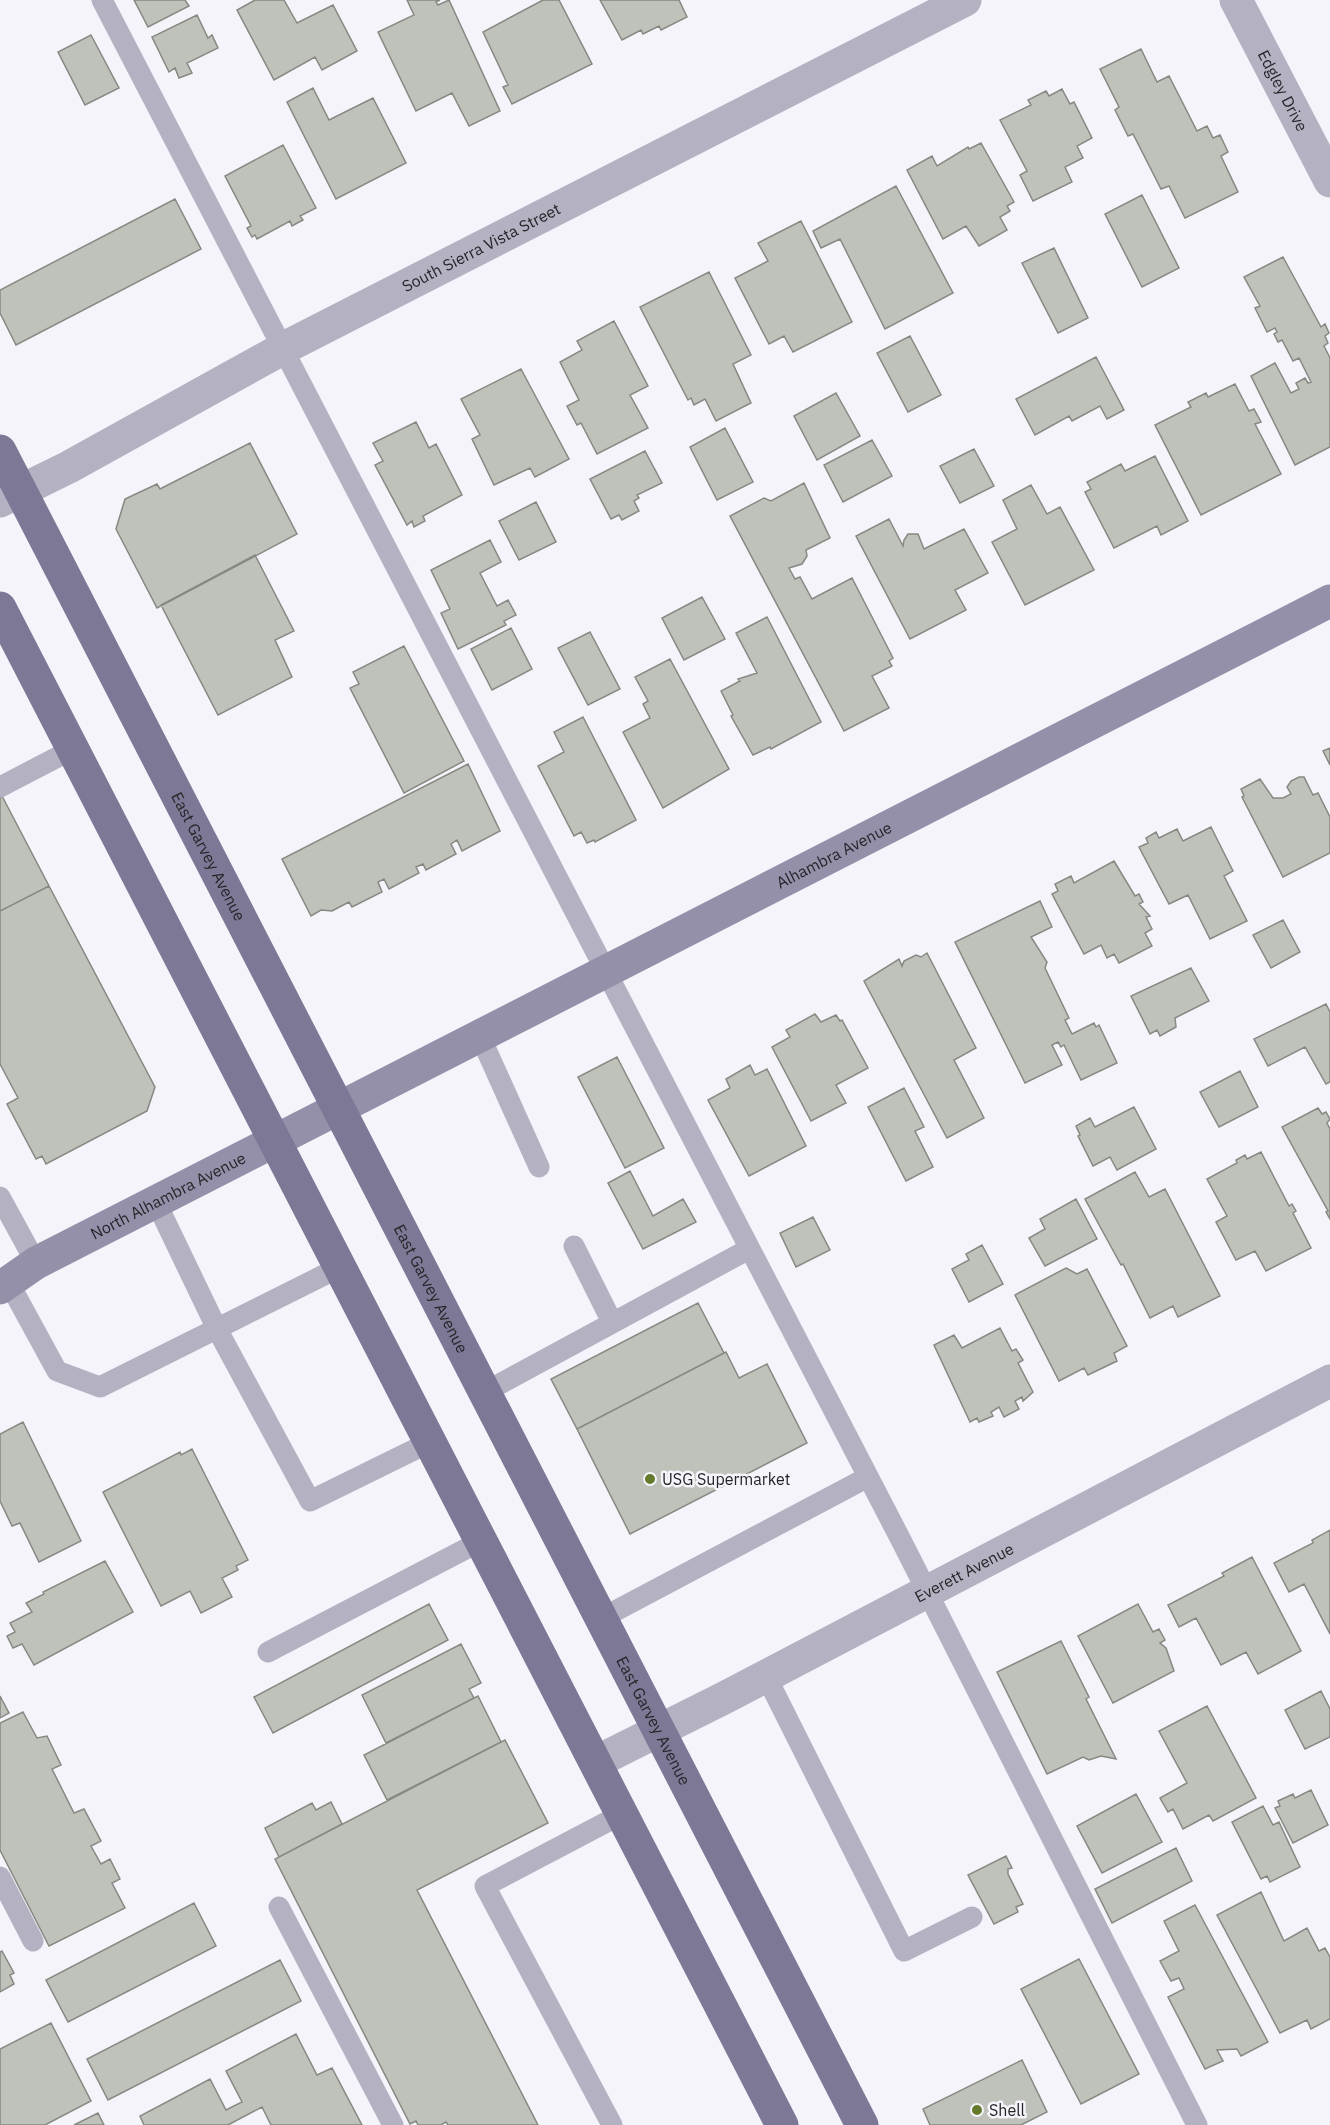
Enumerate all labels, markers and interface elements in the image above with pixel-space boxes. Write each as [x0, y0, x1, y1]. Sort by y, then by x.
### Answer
street label: Edgley Drive [1254, 46, 1312, 135]
street label: South Sierra Vista Street [398, 198, 564, 296]
street label: East Garvey Avenue [167, 789, 250, 924]
street label: Alhambra Avenue [773, 817, 895, 893]
street label: North Alhambra Avenue [87, 1147, 249, 1244]
street label: East Garvey Avenue [390, 1221, 473, 1357]
place label: USG Supermarket [662, 1469, 790, 1489]
marker: USG Supermarket [643, 1472, 657, 1486]
street label: Everett Avenue [911, 1538, 1017, 1607]
street label: East Garvey Avenue [612, 1653, 695, 1789]
place label: Shell [989, 2100, 1025, 2120]
marker: Shell [970, 2103, 984, 2117]

